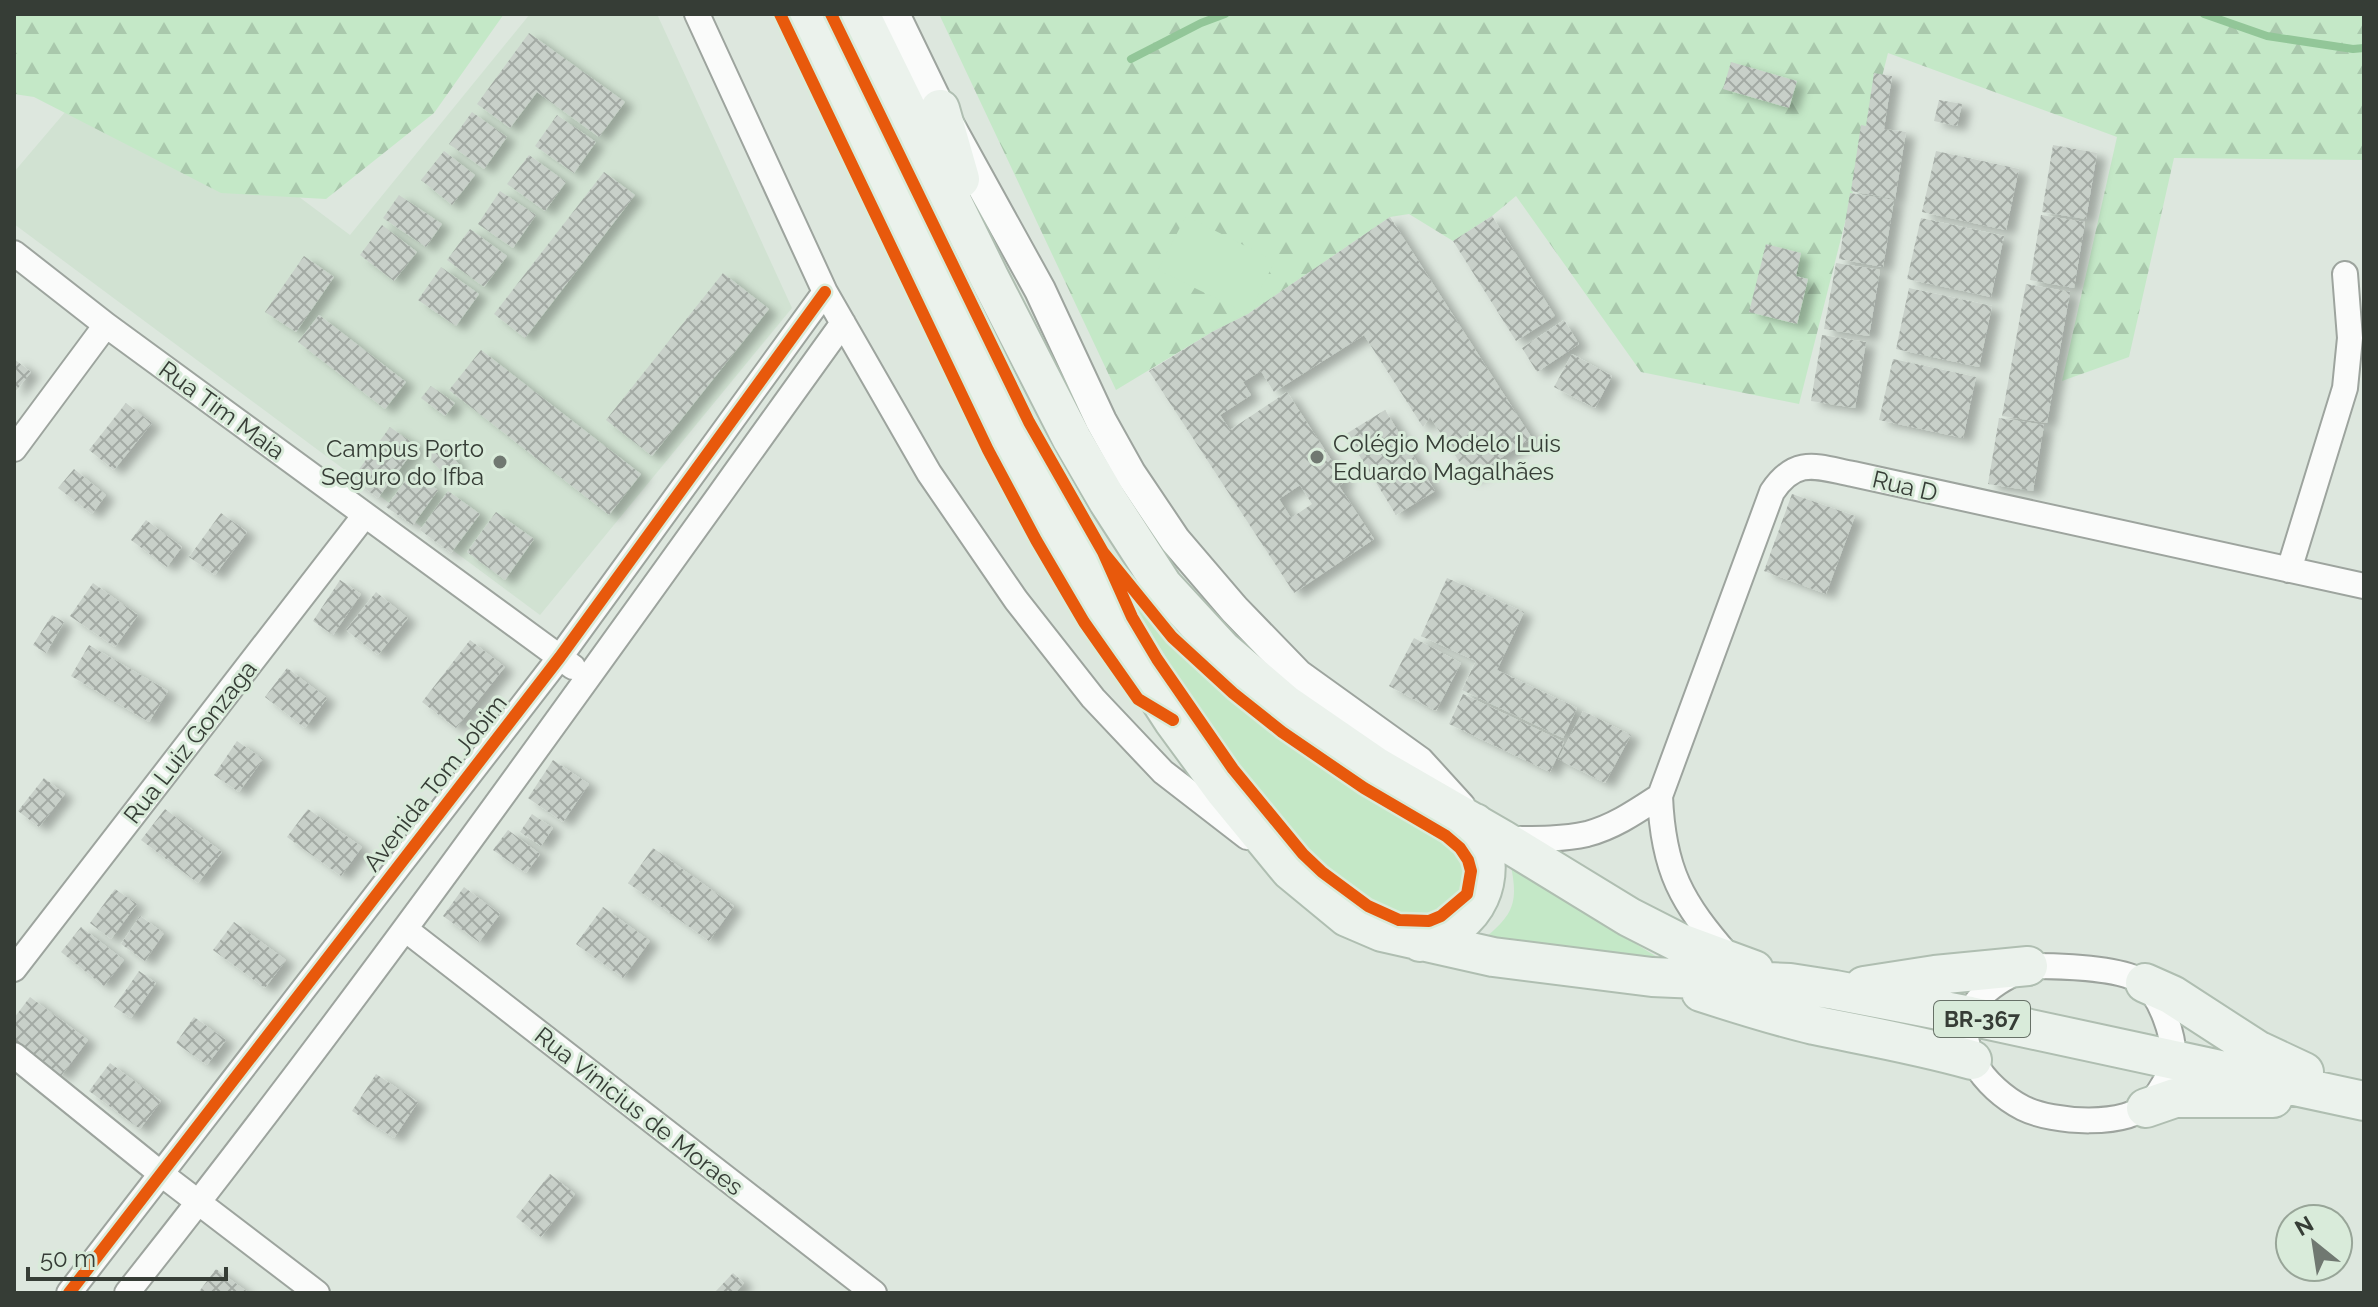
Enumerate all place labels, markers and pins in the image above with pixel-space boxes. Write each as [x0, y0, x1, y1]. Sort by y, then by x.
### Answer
place label: Colégio Modelo Luis Eduardo Magalhães [1333, 429, 1561, 486]
place label: Campus Porto Seguro do Ifba [321, 434, 484, 491]
marker: Colégio Modelo Luis Eduardo Magalhães [1308, 448, 1326, 466]
marker: Campus Porto Seguro do Ifba [491, 453, 509, 471]

